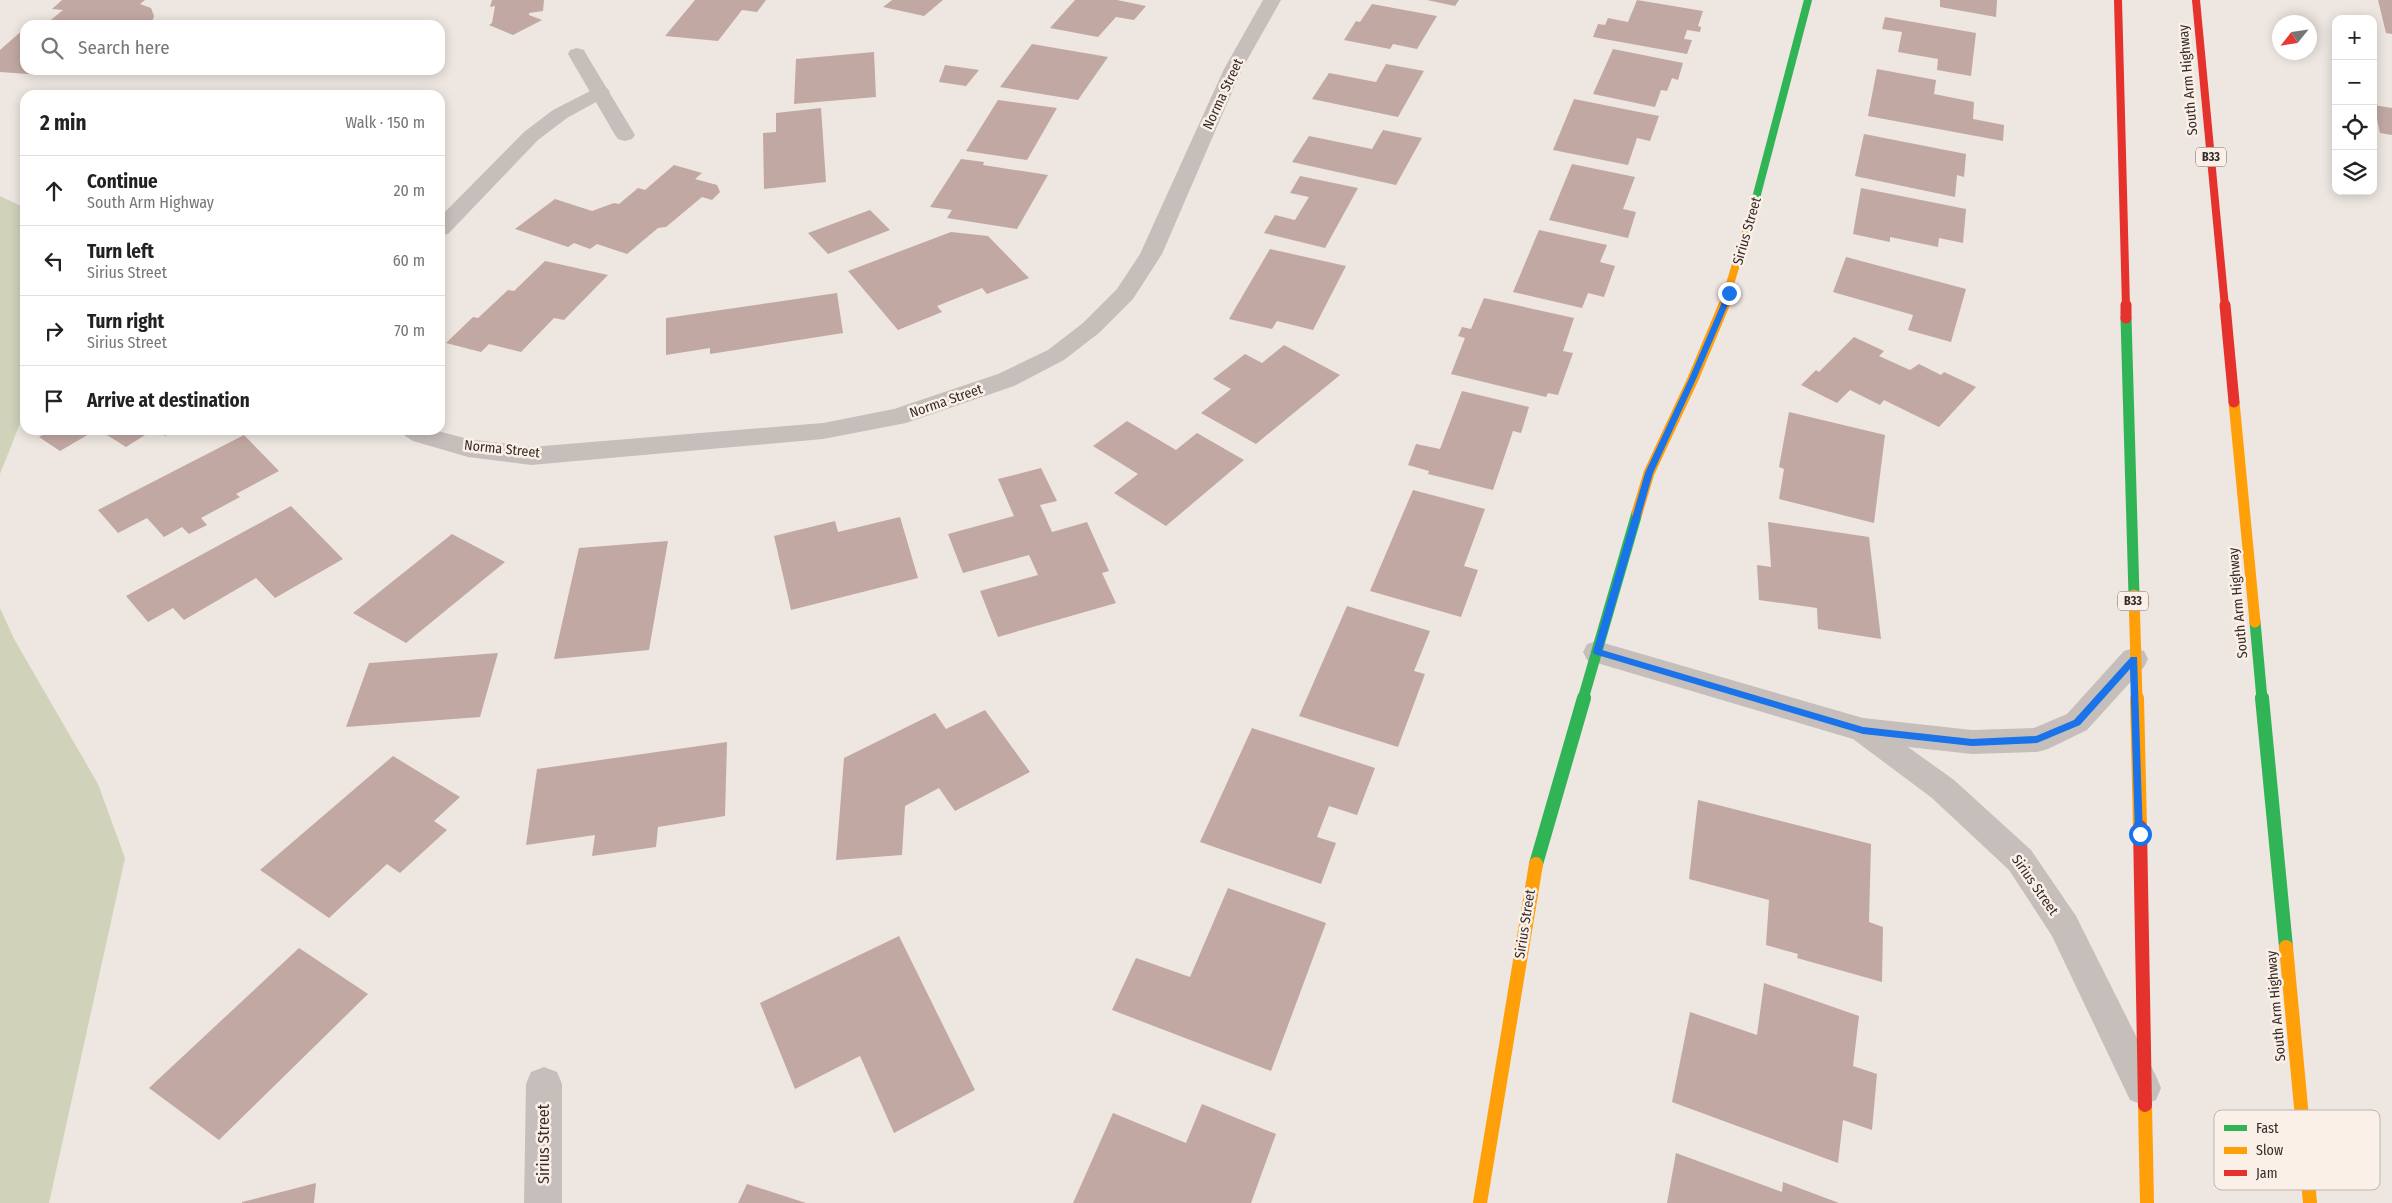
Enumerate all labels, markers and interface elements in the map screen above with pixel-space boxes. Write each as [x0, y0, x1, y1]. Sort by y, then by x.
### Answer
north arrow [2272, 15, 2317, 60]
map controls [2332, 15, 2377, 195]
button: + [2332, 15, 2377, 60]
search box [20, 20, 445, 75]
street label: South Arm Highway [2175, 23, 2201, 136]
icon: search [38, 34, 66, 62]
text: Search here [78, 36, 170, 59]
street label: Norma Street [1199, 56, 1247, 132]
button: − [2332, 60, 2377, 105]
button: locate [2332, 105, 2377, 150]
text: 2 min [40, 110, 87, 136]
text: Walk · 150 m [345, 113, 425, 132]
road number: B33 [2196, 148, 2226, 166]
button: layers [2332, 150, 2377, 195]
text: Continue [87, 170, 158, 193]
icon: ahead [40, 177, 68, 205]
text: 20 m [394, 181, 425, 200]
text: South Arm Highway [87, 193, 214, 212]
street label: Sirius Street [1729, 195, 1765, 267]
text: Turn left [87, 240, 154, 263]
icon: left [40, 247, 68, 275]
text: 60 m [393, 251, 425, 270]
text: Sirius Street [87, 263, 167, 282]
route end [1718, 282, 1741, 305]
text: Turn right [87, 310, 164, 333]
icon: right [40, 317, 68, 345]
text: 70 m [394, 321, 425, 340]
text: Sirius Street [87, 333, 167, 352]
street label: Norma Street [907, 380, 985, 421]
icon: arrive [40, 387, 68, 415]
text: Arrive at destination [87, 389, 250, 412]
street label: Norma Street [463, 437, 541, 461]
street label: South Arm Highway [2225, 546, 2251, 659]
road number: B33 [2118, 592, 2148, 610]
route start [2129, 823, 2152, 846]
street label: Sirius Street [2008, 851, 2062, 919]
street label: Sirius Street [1511, 888, 1539, 960]
street label: South Arm Highway [2263, 949, 2289, 1062]
street label: Sirius Street [534, 1103, 553, 1184]
legend [2214, 1110, 2380, 1190]
text: Fast [2256, 1120, 2279, 1137]
text: Slow [2256, 1142, 2283, 1159]
text: Jam [2256, 1165, 2277, 1182]

